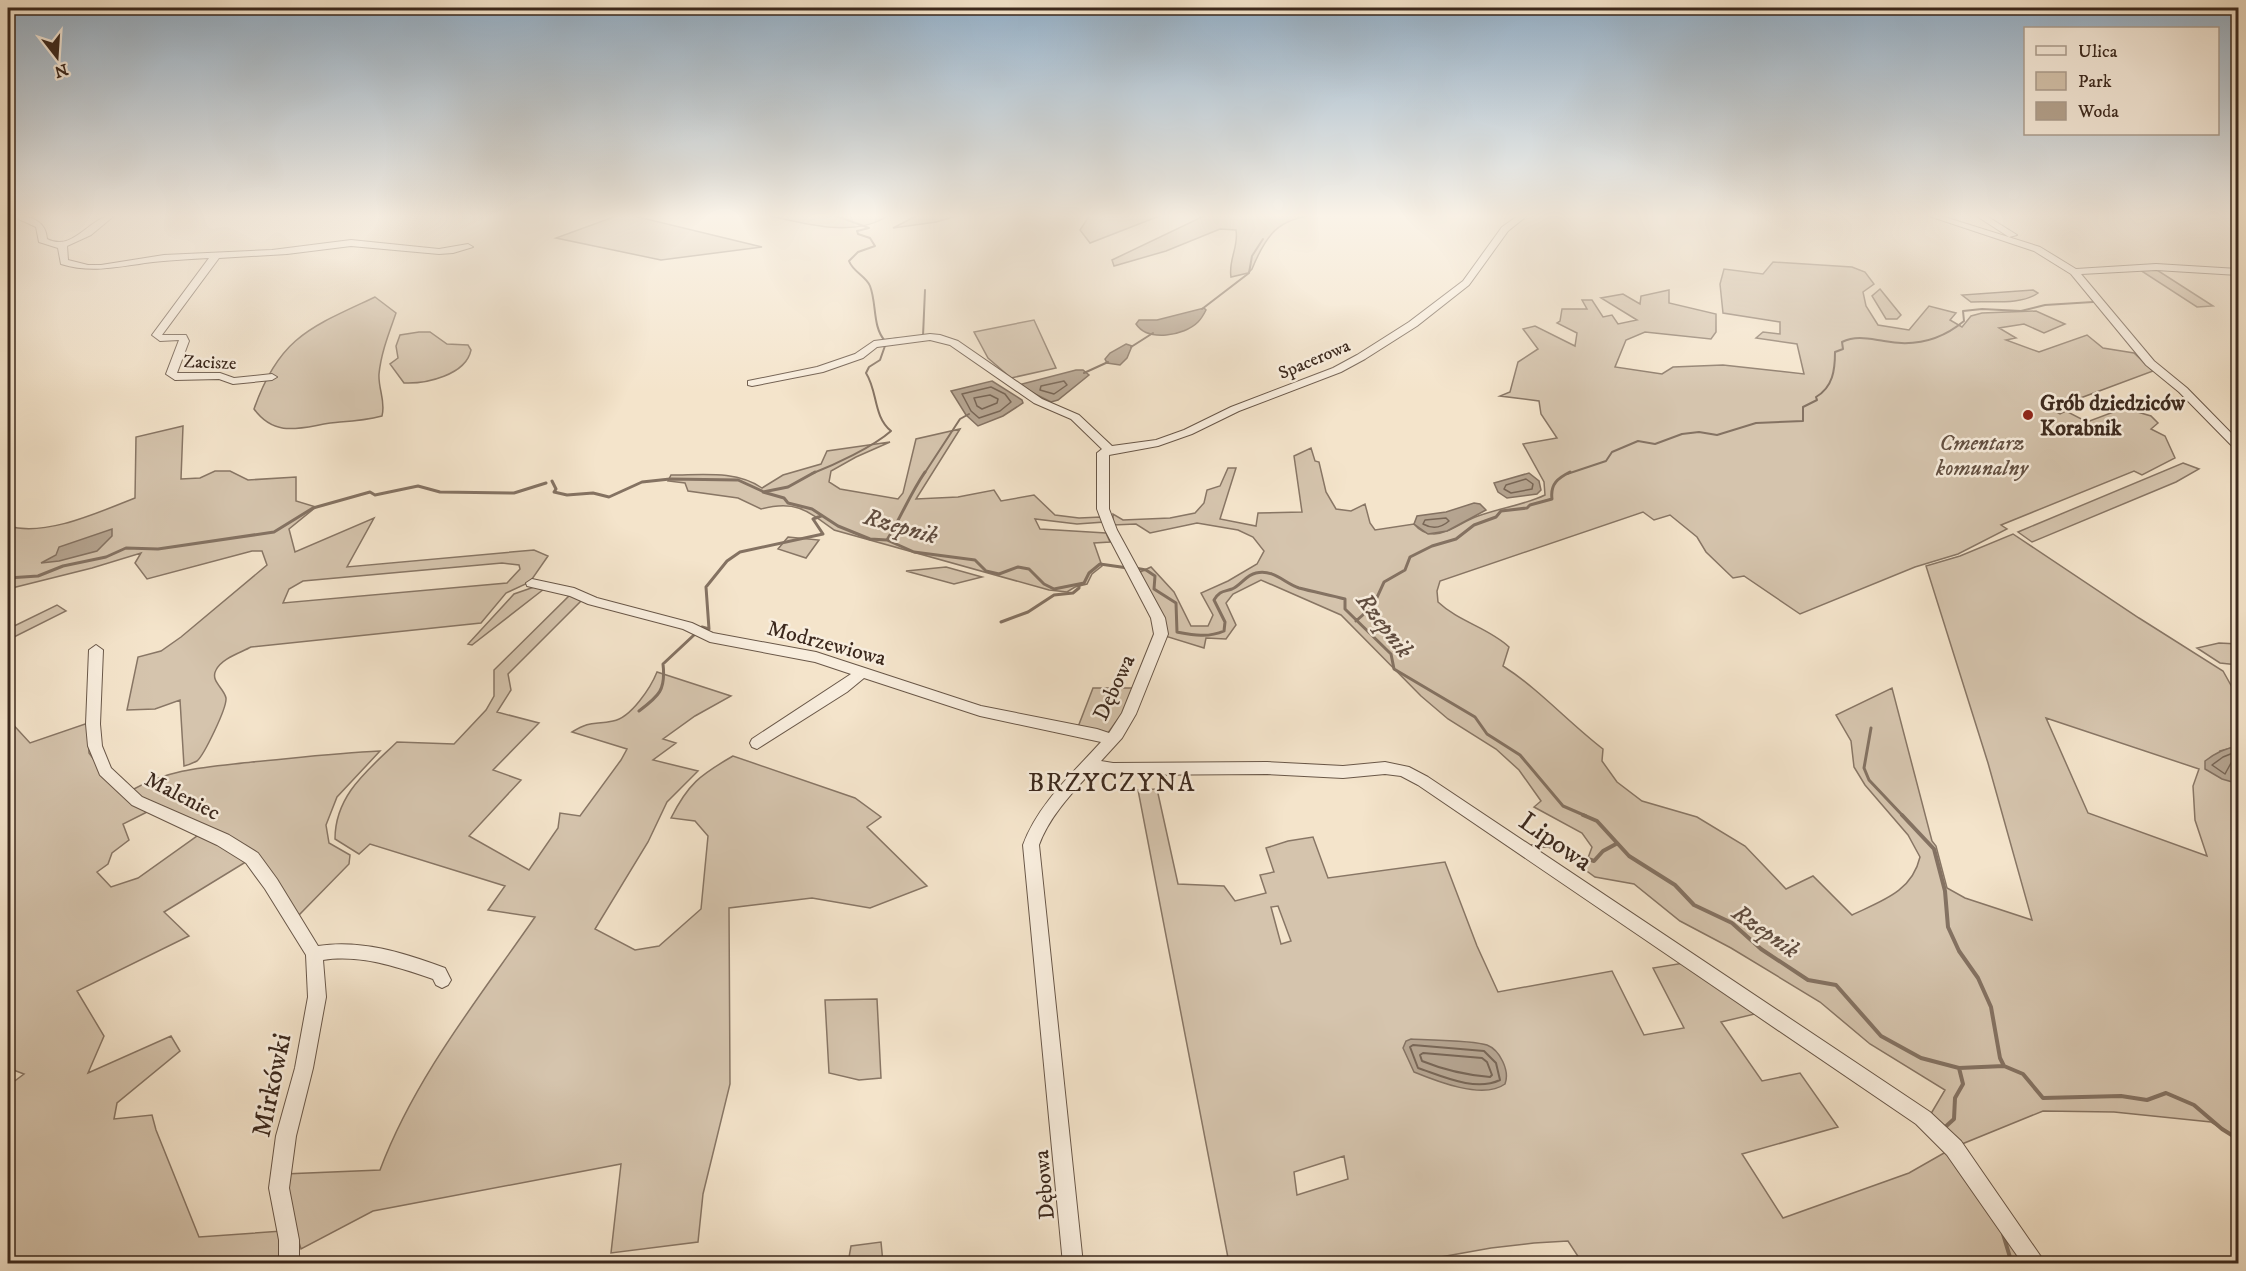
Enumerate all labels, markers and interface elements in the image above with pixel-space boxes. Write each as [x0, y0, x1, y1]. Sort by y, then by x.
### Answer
north arrow [27, 27, 87, 87]
legend [2024, 27, 2219, 135]
text: Ulica [2078, 41, 2118, 63]
text: N [52, 59, 70, 82]
text: Park [2078, 71, 2112, 93]
text: Woda [2077, 101, 2119, 123]
street label: Spacerowa [1275, 335, 1354, 385]
street label: Zacisze [183, 351, 237, 375]
place label: Grób dziedziców Korabnik [2040, 390, 2186, 442]
marker: Grób dziedziców Korabnik [2021, 408, 2035, 422]
park label: Cmentarz komunalny [1935, 430, 2029, 482]
water label: Rzepnik [859, 502, 941, 552]
water label: Rzepnik [1349, 586, 1419, 665]
street label: Modrzewiowa [764, 615, 890, 672]
street label: Dębowa [1087, 650, 1142, 725]
street label: Maleniec [140, 766, 224, 827]
district label: BRZYCZYNA [1028, 767, 1196, 800]
street label: Lipowa [1512, 804, 1599, 880]
water label: Rzepnik [1725, 897, 1805, 966]
street label: Mirkówki [244, 1030, 300, 1140]
street label: Dębowa [1028, 1148, 1061, 1221]

